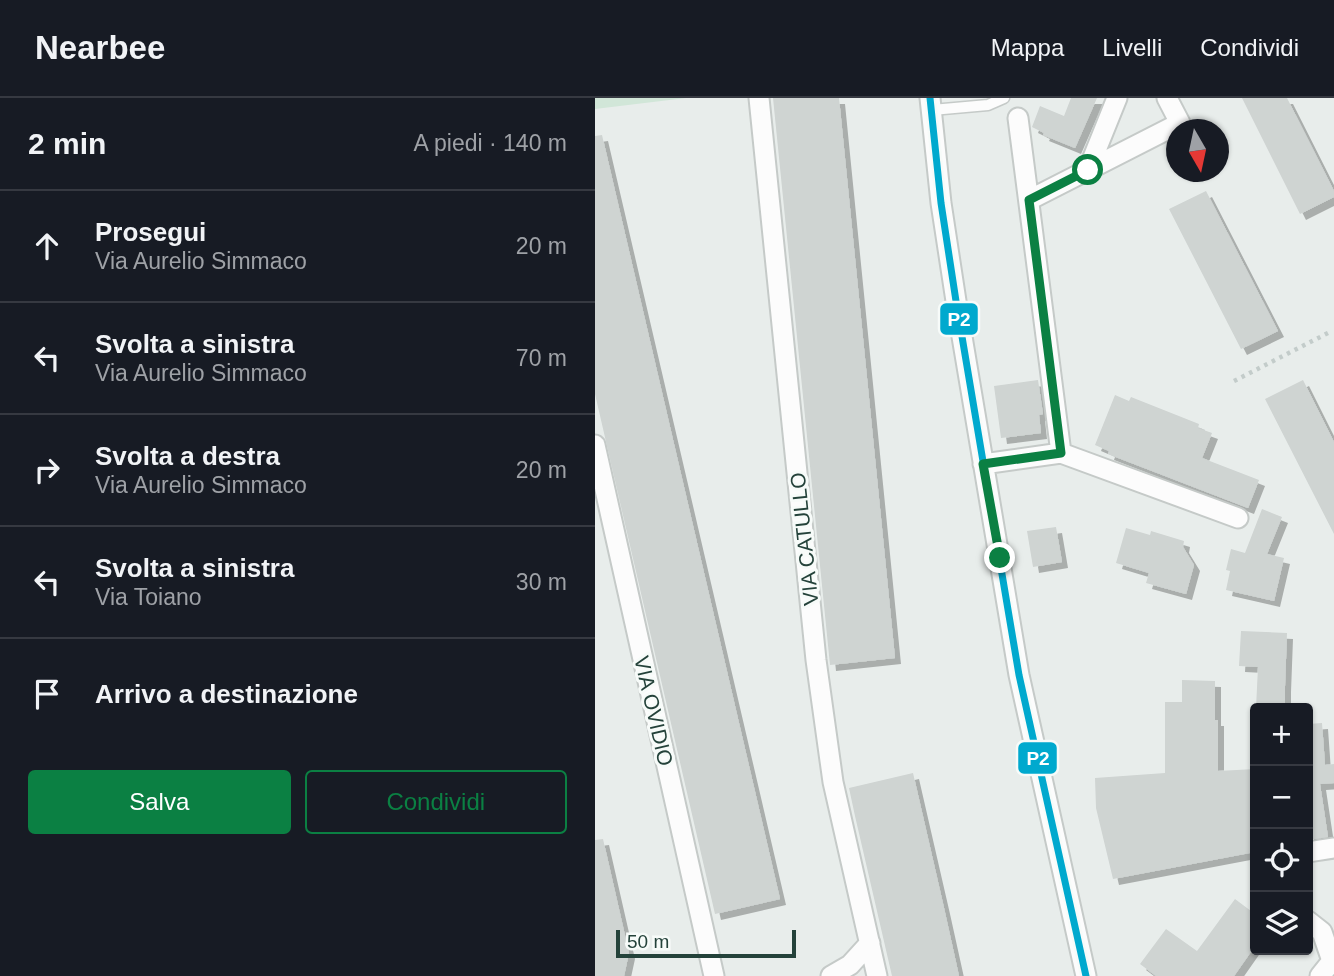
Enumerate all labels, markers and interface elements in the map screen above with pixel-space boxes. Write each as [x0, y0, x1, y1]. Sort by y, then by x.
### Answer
text: Nearbee [35, 29, 165, 66]
text: Mappa [991, 34, 1064, 61]
text: Livelli [1102, 34, 1162, 61]
text: Condividi [1200, 34, 1299, 61]
north arrow [1166, 119, 1229, 182]
text: 2 min [28, 127, 106, 160]
text: A piedi · 140 m [414, 130, 567, 156]
route start [1072, 154, 1103, 185]
text: Prosegui [95, 217, 206, 247]
icon: ahead [28, 227, 66, 265]
text: 20 m [516, 233, 567, 259]
text: Via Aurelio Simmaco [95, 248, 307, 274]
line badge: P2 [939, 302, 979, 336]
text: P2 [947, 309, 971, 330]
text: Svolta a sinistra [95, 329, 294, 359]
icon: left [28, 339, 66, 377]
text: 70 m [516, 345, 567, 371]
text: Via Aurelio Simmaco [95, 360, 307, 386]
text: Svolta a destra [95, 441, 280, 471]
icon: right [28, 451, 66, 489]
text: 20 m [516, 457, 567, 483]
street label: VIA CATULLO [786, 471, 822, 607]
text: Via Aurelio Simmaco [95, 472, 307, 498]
route end [984, 542, 1015, 573]
text: Svolta a sinistra [95, 553, 294, 583]
icon: left [28, 563, 66, 601]
text: 30 m [516, 569, 567, 595]
text: Via Toiano [95, 584, 202, 610]
street label: VIA OVIDIO [630, 654, 678, 768]
icon: arrive [28, 675, 66, 713]
text: Arrivo a destinazione [95, 679, 358, 709]
map controls [1250, 703, 1313, 955]
button: + [1250, 703, 1313, 766]
line badge: P2 [1017, 741, 1058, 775]
text: P2 [1026, 748, 1050, 769]
button: − [1250, 766, 1313, 829]
button: Salva [28, 770, 291, 834]
button: Condividi [305, 770, 567, 834]
button: locate [1250, 829, 1313, 892]
button: layers [1250, 892, 1313, 955]
scale bar [616, 927, 796, 959]
text: 50 m [627, 931, 669, 952]

